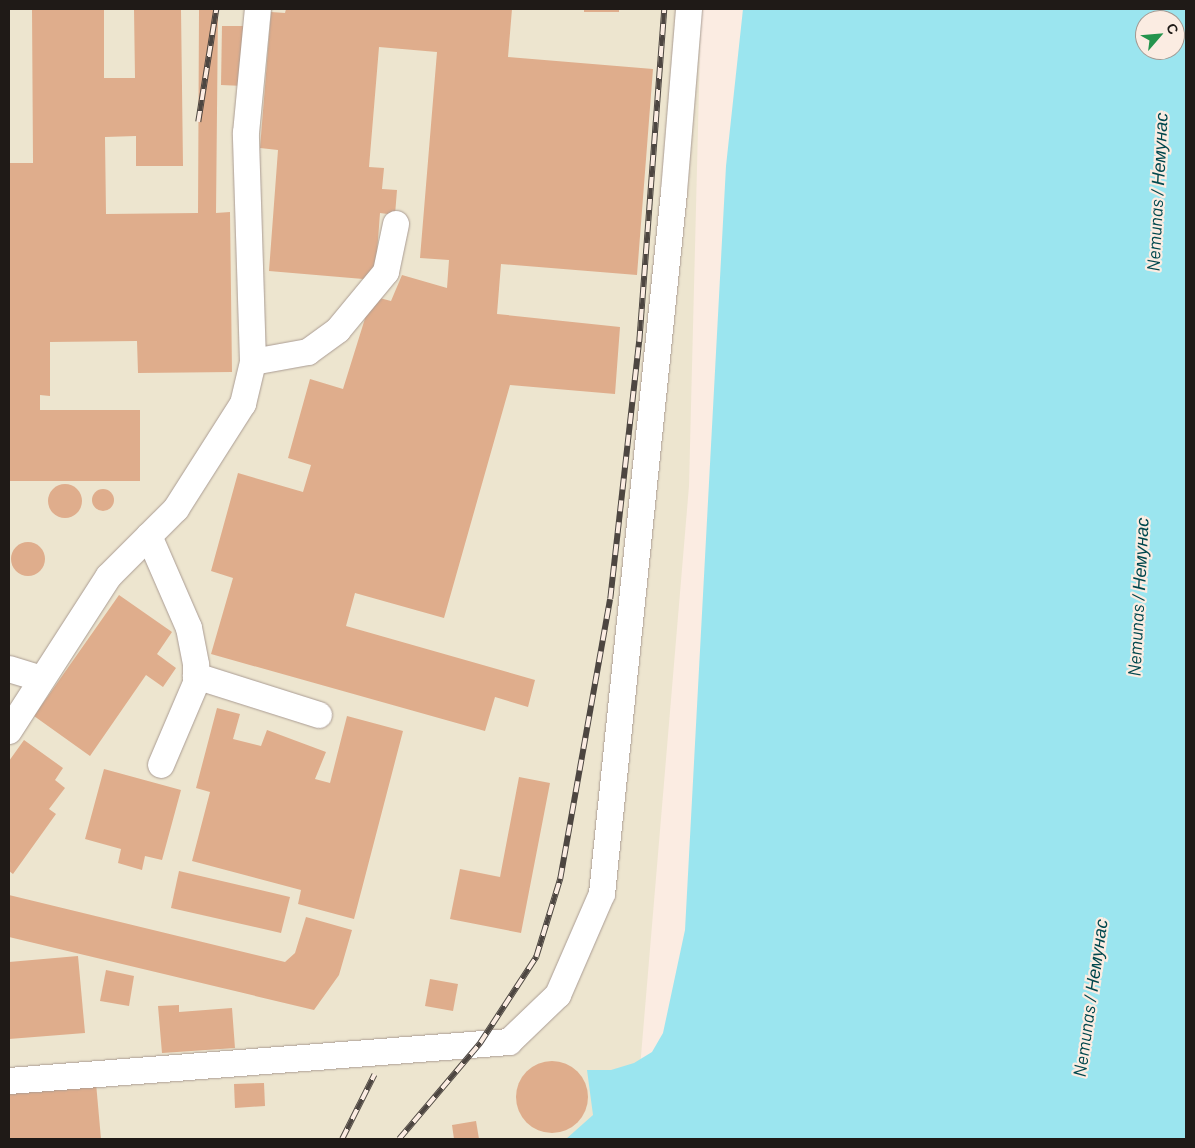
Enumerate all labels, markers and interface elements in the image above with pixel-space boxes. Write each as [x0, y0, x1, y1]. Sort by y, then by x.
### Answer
north arrow [1135, 10, 1185, 60]
text: С [1163, 20, 1183, 37]
water label: Nemunas / Немунас [1142, 112, 1172, 272]
water label: Nemunas / Немунас [1123, 517, 1153, 677]
water label: Nemunas / Немунас [1068, 918, 1112, 1078]

